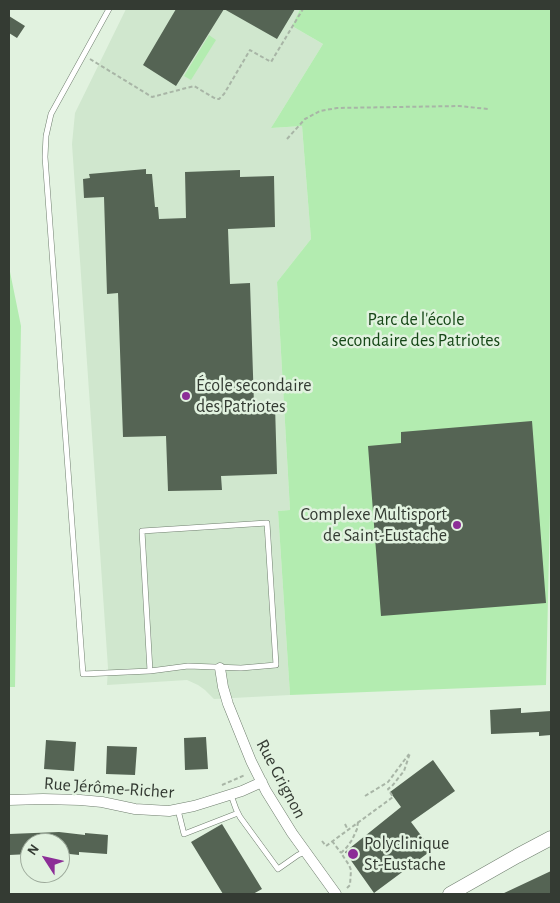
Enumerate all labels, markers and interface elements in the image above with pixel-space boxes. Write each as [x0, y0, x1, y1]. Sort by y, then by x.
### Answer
park label: Parc de l'école secondaire des Patriotes [332, 309, 500, 352]
place label: École secondaire des Patriotes [196, 375, 312, 418]
marker: École secondaire des Patriotes [180, 390, 192, 402]
place label: Complexe Multisport de Saint-Eustache [301, 504, 447, 546]
marker: Complexe Multisport de Saint-Eustache [451, 519, 463, 531]
street label: Rue Grignon [251, 736, 311, 822]
street label: Rue Jérôme-Richer [43, 773, 175, 803]
north arrow [20, 833, 70, 883]
place label: Polyclinique St-Eustache [364, 833, 449, 876]
text: N [25, 842, 42, 858]
marker: Polyclinique St-Eustache [346, 847, 360, 861]

